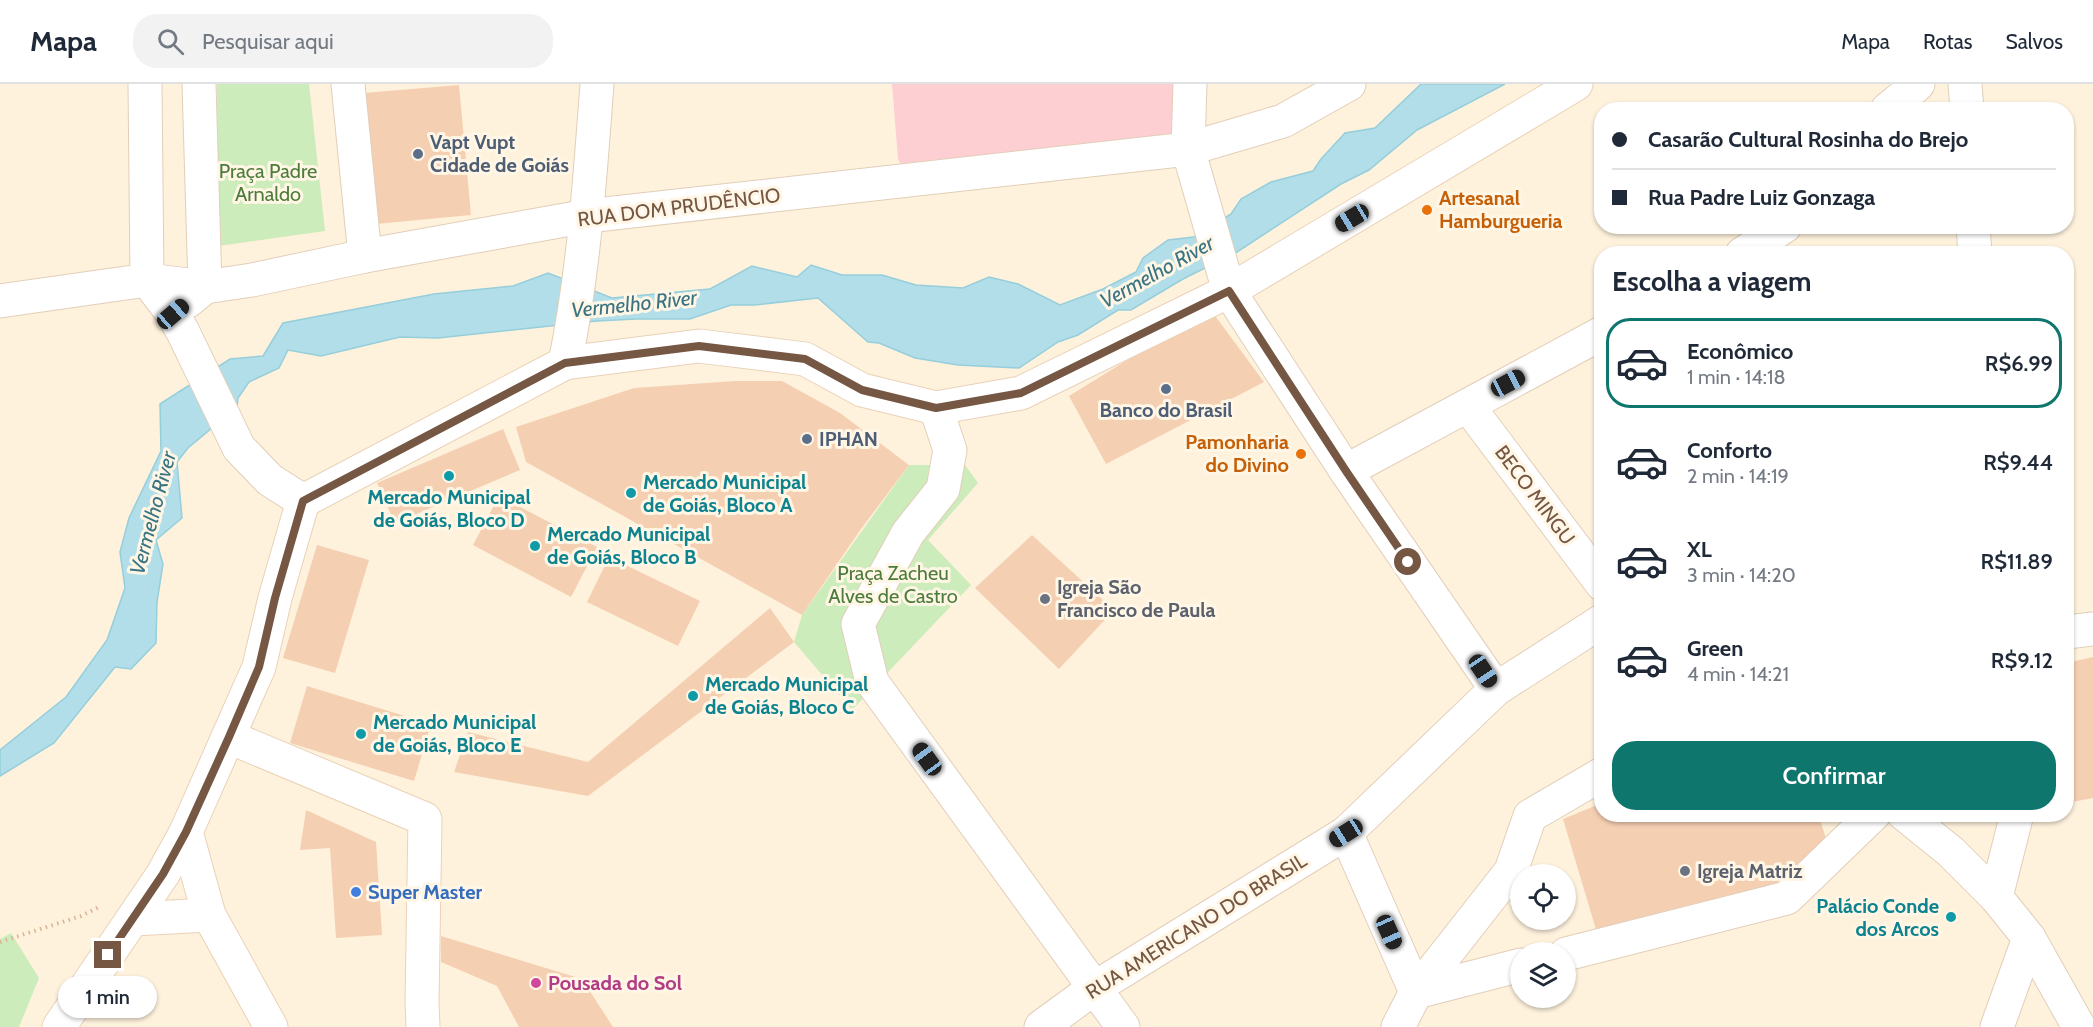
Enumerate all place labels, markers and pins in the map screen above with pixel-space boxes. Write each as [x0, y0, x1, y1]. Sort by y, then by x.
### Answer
place label: Vapt Vupt Cidade de Goiás [430, 130, 569, 177]
marker: Vapt Vupt Cidade de Goiás [411, 147, 425, 161]
place label: Artesanal Hamburgueria [1439, 186, 1562, 233]
marker: Artesanal Hamburgueria [1420, 203, 1434, 217]
marker: Banco do Brasil [1159, 382, 1173, 396]
place label: Banco do Brasil [1099, 398, 1233, 422]
place label: IPHAN [819, 427, 878, 451]
place label: Pamonharia do Divino [1185, 430, 1289, 477]
marker: IPHAN [800, 432, 814, 446]
marker: Pamonharia do Divino [1294, 447, 1308, 461]
marker: Mercado Municipal de Goiás, Bloco D [442, 469, 456, 483]
place label: Mercado Municipal de Goiás, Bloco A [643, 470, 806, 517]
place label: Mercado Municipal de Goiás, Bloco D [367, 485, 531, 532]
marker: Mercado Municipal de Goiás, Bloco A [624, 486, 638, 500]
place label: Mercado Municipal de Goiás, Bloco B [547, 522, 710, 569]
marker: Mercado Municipal de Goiás, Bloco B [528, 539, 542, 553]
place label: Igreja São Francisco de Paula [1057, 575, 1216, 622]
marker: Igreja São Francisco de Paula [1038, 592, 1052, 606]
place label: Mercado Municipal de Goiás, Bloco C [705, 672, 868, 719]
marker: Mercado Municipal de Goiás, Bloco C [686, 689, 700, 703]
place label: Mercado Municipal de Goiás, Bloco E [373, 710, 536, 757]
marker: Mercado Municipal de Goiás, Bloco E [354, 727, 368, 741]
place label: Igreja Matriz [1697, 859, 1803, 883]
marker: Igreja Matriz [1678, 864, 1692, 878]
place label: Super Master [368, 880, 482, 904]
marker: Super Master [349, 885, 363, 899]
place label: Palácio Conde dos Arcos [1816, 894, 1939, 941]
marker: Palácio Conde dos Arcos [1944, 910, 1958, 924]
place label: Pousada do Sol [548, 971, 682, 995]
marker: Pousada do Sol [529, 976, 543, 990]

